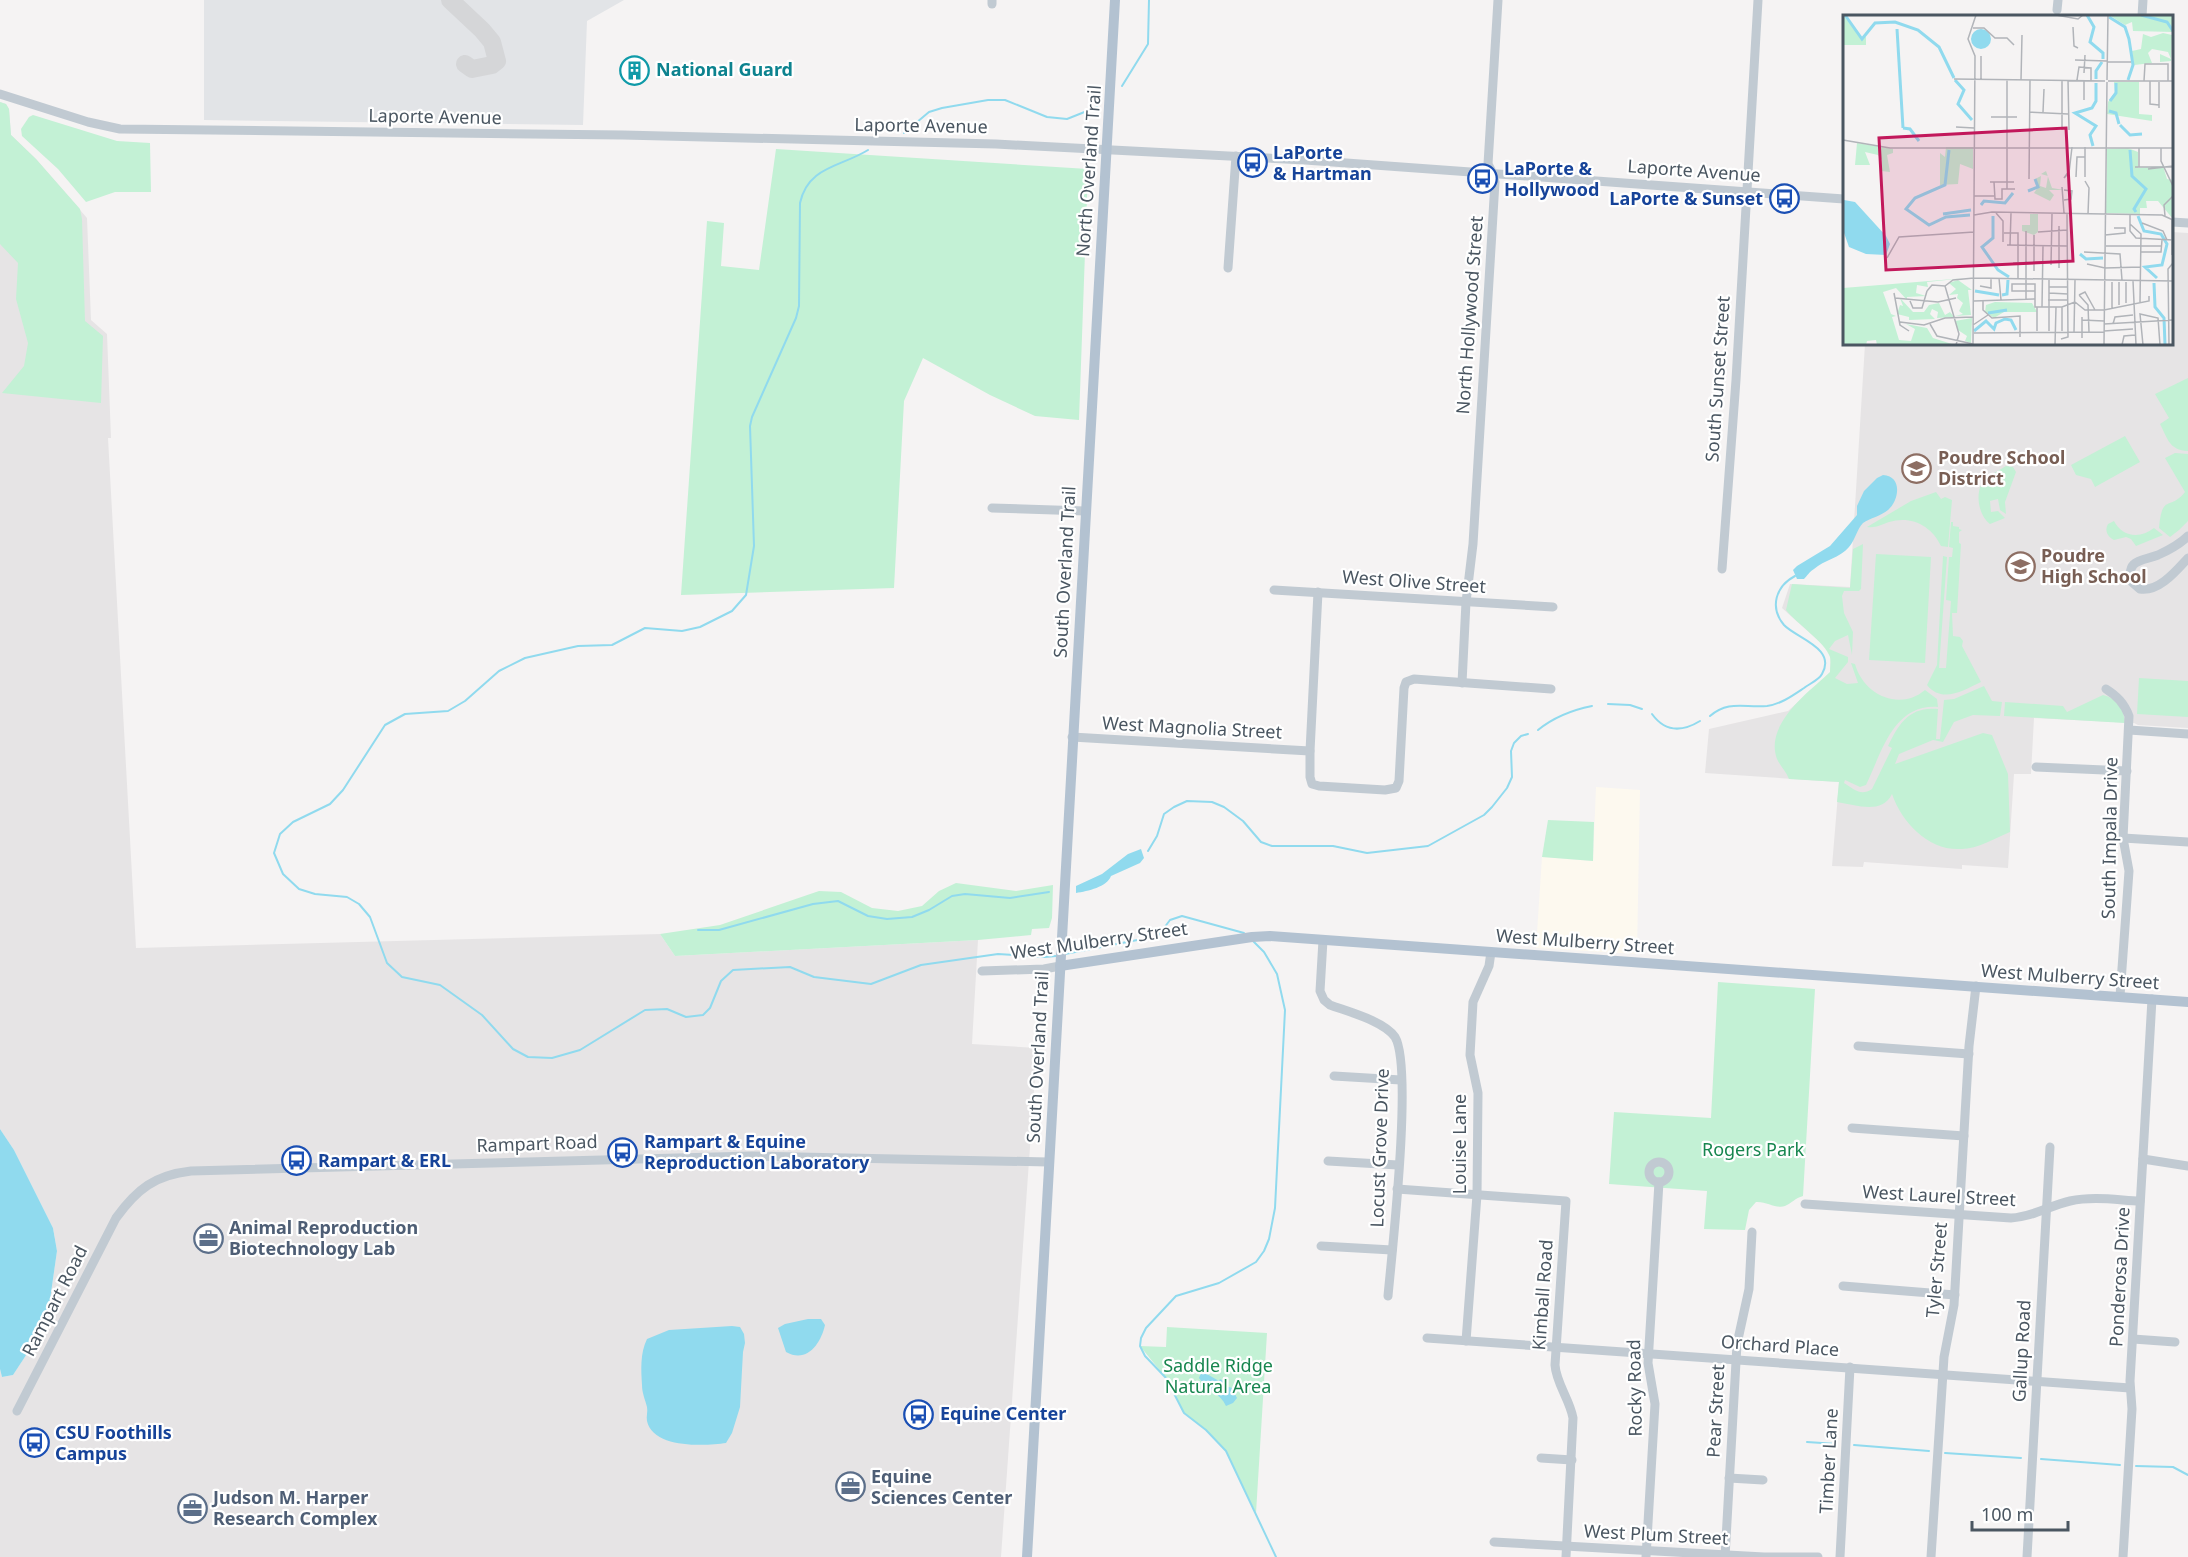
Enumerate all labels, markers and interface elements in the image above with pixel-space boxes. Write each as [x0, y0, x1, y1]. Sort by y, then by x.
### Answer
inset map [1843, 15, 2173, 345]
building icon: National Guard [619, 54, 651, 86]
place label: National Guard [656, 57, 793, 81]
street label: North Overland Trail [1070, 84, 1106, 258]
street label: Laporte Avenue [368, 103, 502, 129]
street label: Laporte Avenue [854, 112, 988, 138]
place label: LaPorte & Hartman [1273, 140, 1372, 185]
bus stop icon: LaPorte & Hartman [1236, 147, 1268, 179]
street label: Laporte Avenue [1627, 153, 1761, 187]
place label: LaPorte & Hollywood [1504, 156, 1599, 201]
bus stop icon: LaPorte & Hollywood [1467, 163, 1499, 195]
bus stop icon: LaPorte & Sunset [1768, 183, 1800, 215]
place label: LaPorte & Sunset [1609, 186, 1763, 210]
street label: North Hollywood Street [1450, 214, 1488, 415]
street label: South Sunset Street [1699, 295, 1735, 463]
place label: Poudre School District [1938, 445, 2065, 490]
school or university icon: Poudre School District [1901, 452, 1933, 484]
street label: South Overland Trail [1048, 485, 1080, 659]
place label: Poudre High School [2041, 543, 2147, 588]
school or university icon: Poudre High School [2004, 550, 2036, 582]
street label: West Olive Street [1341, 564, 1487, 598]
street label: West Magnolia Street [1101, 710, 1283, 744]
street label: South Impala Drive [2096, 757, 2122, 919]
street label: West Mulberry Street [1009, 916, 1189, 964]
street label: West Mulberry Street [1495, 923, 1676, 959]
street label: West Mulberry Street [1980, 958, 2161, 994]
street label: South Overland Trail [1021, 970, 1053, 1144]
street label: Locust Grove Drive [1364, 1068, 1394, 1228]
street label: Louise Lane [1447, 1094, 1471, 1194]
street label: Rampart Road [476, 1129, 598, 1157]
place label: Rampart & Equine Reproduction Laboratory [644, 1129, 870, 1174]
bus stop icon: Rampart & Equine Reproduction Laboratory [607, 1136, 639, 1168]
park label: Rogers Park [1702, 1137, 1804, 1161]
bus stop icon: Rampart & ERL [281, 1145, 313, 1177]
place label: Rampart & ERL [318, 1148, 451, 1172]
street label: West Laurel Street [1862, 1179, 2017, 1211]
street label: Ponderosa Drive [2103, 1206, 2135, 1347]
place label: Animal Reproduction Biotechnology Lab [229, 1215, 418, 1260]
street label: Tyler Street [1920, 1221, 1952, 1319]
office icon: Animal Reproduction Biotechnology Lab [192, 1222, 224, 1254]
street label: Kimball Road [1526, 1239, 1558, 1351]
street label: Rampart Road [16, 1241, 92, 1360]
street label: Gallup Road [2006, 1299, 2036, 1403]
street label: Orchard Place [1720, 1329, 1840, 1361]
street label: Rocky Road [1621, 1339, 1647, 1437]
park label: Saddle Ridge Natural Area [1163, 1353, 1273, 1398]
street label: Pear Street [1701, 1363, 1729, 1458]
bus stop icon: Equine Center [903, 1398, 935, 1430]
place label: Equine Center [940, 1401, 1066, 1425]
street label: Timber Lane [1813, 1408, 1843, 1514]
place label: CSU Foothills Campus [55, 1420, 172, 1465]
bus stop icon: CSU Foothills Campus [18, 1427, 50, 1459]
place label: Equine Sciences Center [871, 1464, 1012, 1509]
office icon: Equine Sciences Center [834, 1471, 866, 1503]
place label: Judson M. Harper Research Complex [211, 1485, 378, 1530]
office icon: Judson M. Harper Research Complex [176, 1492, 208, 1524]
scale bar [1972, 1494, 2068, 1532]
text: 100 m [1981, 1502, 2033, 1526]
street label: West Plum Street [1583, 1518, 1729, 1550]

